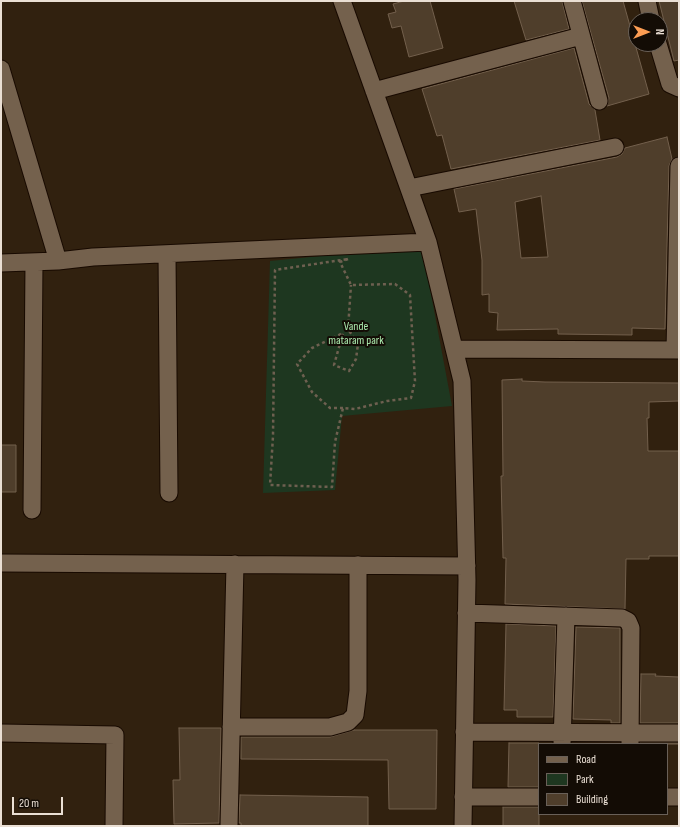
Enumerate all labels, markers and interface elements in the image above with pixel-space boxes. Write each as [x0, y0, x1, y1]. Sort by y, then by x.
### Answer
north arrow [628, 12, 668, 52]
text: N [653, 29, 666, 35]
park label: Vande mataram park [328, 320, 384, 348]
legend [538, 743, 668, 815]
text: Road [576, 752, 596, 767]
text: Park [576, 772, 594, 787]
scale bar [14, 789, 65, 815]
text: Building [576, 792, 608, 807]
text: 20 m [19, 796, 39, 811]

